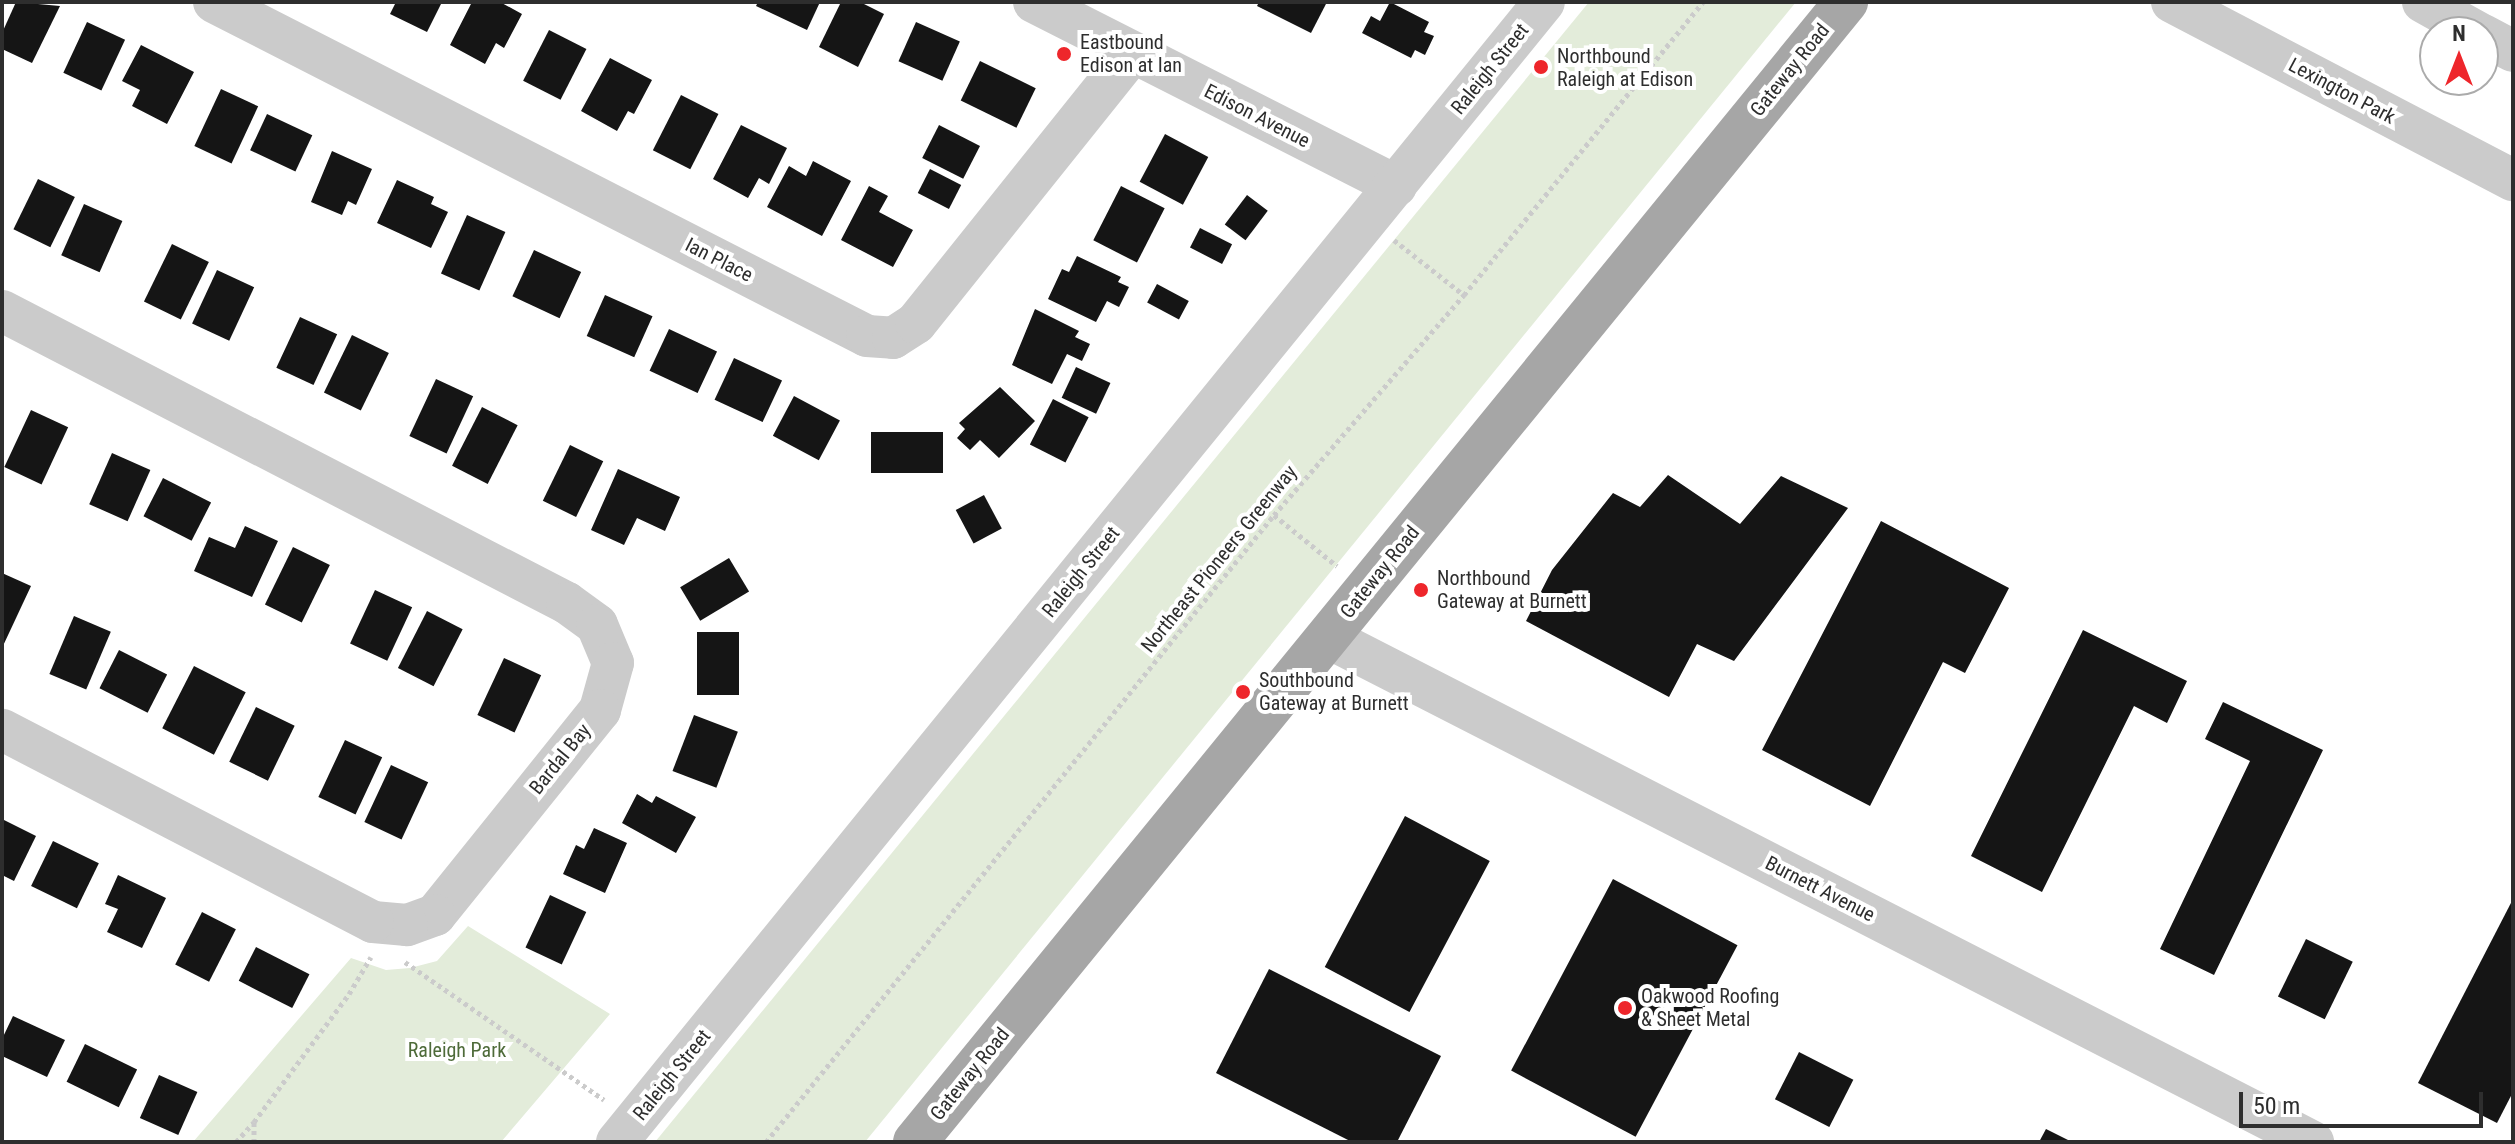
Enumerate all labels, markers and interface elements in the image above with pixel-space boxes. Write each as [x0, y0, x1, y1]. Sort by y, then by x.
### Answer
north arrow [2419, 16, 2499, 96]
street label: Raleigh Street [1446, 19, 1534, 119]
street label: Gateway Road [1745, 19, 1835, 121]
text: N [2452, 21, 2466, 46]
place label: Eastbound Edison at Ian [1080, 30, 1182, 77]
place label: Northbound Raleigh at Edison [1557, 44, 1693, 91]
marker: Eastbound Edison at Ian [1055, 45, 1073, 63]
street label: Lexington Park [2284, 53, 2400, 129]
marker: Northbound Raleigh at Edison [1532, 58, 1550, 76]
street label: Edison Avenue [1200, 79, 1314, 153]
street label: Ian Place [681, 233, 757, 287]
street label: Northeast Pioneers Greenway [1136, 461, 1302, 657]
street label: Gateway Road [1335, 521, 1425, 623]
street label: Raleigh Street [1037, 522, 1125, 622]
place label: Northbound Gateway at Burnett [1437, 566, 1587, 613]
marker: Northbound Gateway at Burnett [1412, 581, 1430, 599]
place label: Southbound Gateway at Burnett [1259, 668, 1409, 715]
marker: Southbound Gateway at Burnett [1234, 683, 1252, 701]
street label: Bardal Bay [524, 719, 596, 799]
street label: Burnett Avenue [1761, 851, 1879, 927]
place label: Oakwood Roofing & Sheet Metal [1641, 984, 1779, 1031]
marker: Oakwood Roofing & Sheet Metal [1616, 999, 1634, 1017]
street label: Gateway Road [925, 1023, 1015, 1125]
street label: Raleigh Street [628, 1025, 716, 1125]
park label: Raleigh Park [408, 1038, 506, 1062]
scale bar [2243, 1076, 2487, 1126]
text: 50 m [2253, 1092, 2300, 1120]

